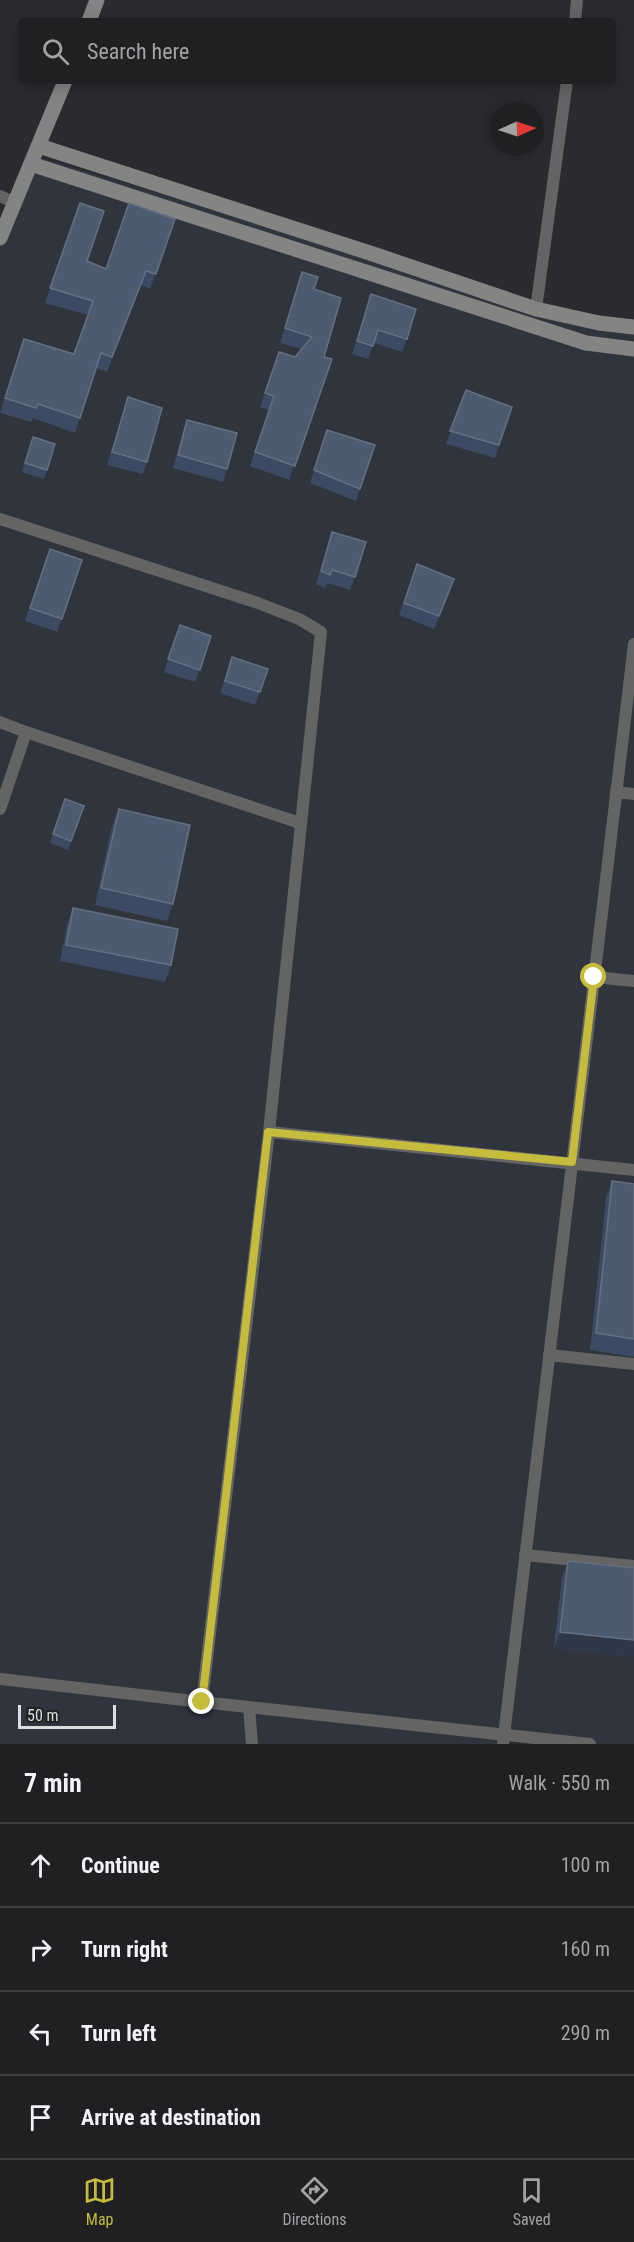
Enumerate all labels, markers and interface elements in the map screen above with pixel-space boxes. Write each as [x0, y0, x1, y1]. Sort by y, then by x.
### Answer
search box [18, 18, 616, 84]
icon: search [39, 35, 72, 68]
text: Search here [87, 39, 189, 64]
north arrow [490, 102, 544, 156]
route start [580, 963, 606, 989]
route end [188, 1688, 214, 1714]
scale bar [18, 1702, 116, 1730]
text: 50 m [27, 1706, 59, 1725]
text: 7 min [24, 1768, 82, 1798]
text: Walk · 550 m [509, 1771, 610, 1795]
icon: ahead [24, 1849, 57, 1882]
text: Continue [81, 1853, 160, 1878]
text: 100 m [561, 1853, 610, 1877]
icon: right [24, 1933, 57, 1966]
text: Turn right [81, 1937, 168, 1962]
text: 160 m [561, 1937, 610, 1961]
icon: left [24, 2017, 57, 2050]
text: Turn left [81, 2021, 156, 2046]
text: 290 m [561, 2021, 610, 2045]
icon: arrive [24, 2101, 57, 2134]
text: Arrive at destination [81, 2105, 261, 2130]
tab: Map [83, 2174, 116, 2229]
tab: Directions [283, 2174, 346, 2229]
tab: Saved [513, 2174, 551, 2229]

